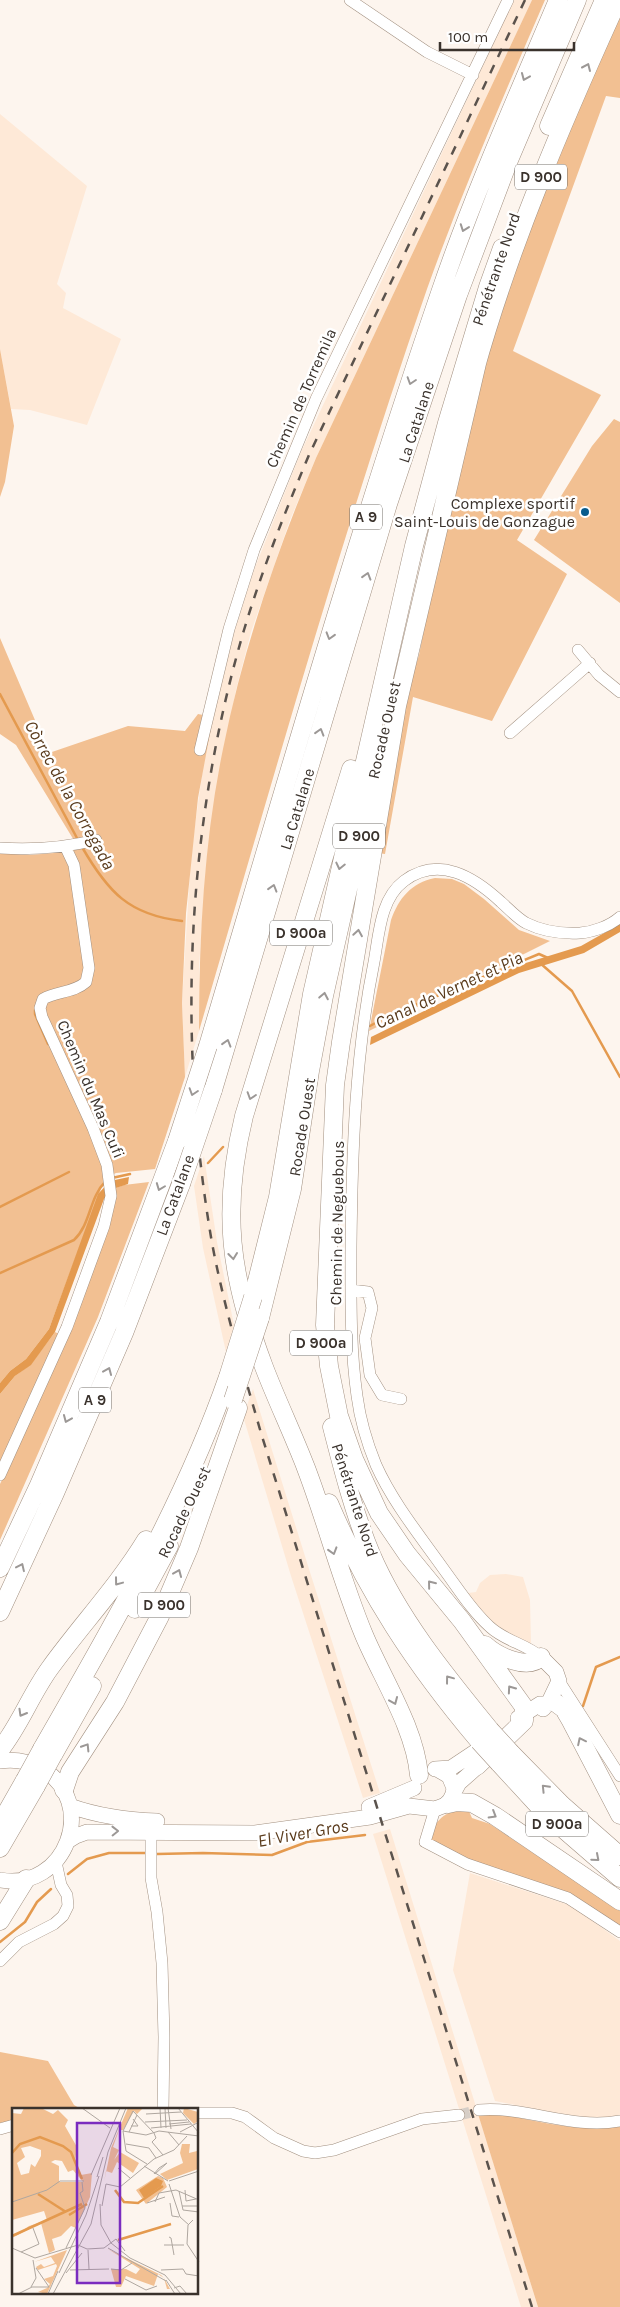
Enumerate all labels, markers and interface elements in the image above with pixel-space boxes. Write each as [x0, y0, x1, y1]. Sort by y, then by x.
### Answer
scale bar [440, 20, 574, 52]
text: 100 m [448, 28, 488, 46]
one-way arrow [581, 63, 592, 72]
one-way arrow [521, 72, 532, 81]
road number: D 900 [515, 164, 567, 190]
street label: Pénétrante Nord [468, 210, 524, 328]
one-way arrow [460, 223, 471, 232]
street label: Chemin de Torremila [262, 325, 340, 471]
one-way arrow [407, 376, 417, 385]
street label: La Catalane [394, 379, 438, 465]
place label: Complexe sportif Saint-Louis de Gonzague [394, 494, 576, 531]
road number: A 9 [350, 504, 382, 530]
marker: Complexe sportif Saint-Louis de Gonzague [579, 506, 591, 518]
one-way arrow [361, 573, 371, 581]
one-way arrow [326, 632, 336, 640]
street label: Rocade Ouest [364, 679, 404, 781]
water label: Còrrec de la Corregada [20, 717, 120, 873]
one-way arrow [315, 728, 325, 737]
street label: La Catalane [276, 766, 318, 852]
road number: D 900 [333, 824, 385, 848]
one-way arrow [335, 862, 345, 871]
one-way arrow [268, 884, 278, 892]
road number: D 900a [270, 920, 332, 946]
one-way arrow [353, 929, 363, 937]
water label: Canal de Vernet et Pia [372, 946, 526, 1034]
one-way arrow [319, 992, 329, 1001]
street label: Chemin du Mas Cufi [53, 1017, 129, 1161]
one-way arrow [221, 1040, 231, 1048]
street label: Rocade Ouest [285, 1076, 319, 1178]
one-way arrow [189, 1087, 199, 1096]
one-way arrow [247, 1091, 257, 1100]
street label: Chemin de Neguebous [326, 1140, 348, 1306]
street label: La Catalane [152, 1152, 198, 1238]
one-way arrow [156, 1182, 166, 1191]
one-way arrow [228, 1252, 238, 1260]
road number: D 900a [290, 1330, 352, 1356]
one-way arrow [101, 1367, 112, 1376]
road number: A 9 [79, 1388, 111, 1412]
one-way arrow [63, 1414, 74, 1423]
street label: Pénétrante Nord [328, 1441, 382, 1559]
street label: Rocade Ouest [154, 1463, 214, 1561]
one-way arrow [327, 1546, 337, 1554]
one-way arrow [14, 1564, 24, 1573]
one-way arrow [172, 1569, 183, 1578]
one-way arrow [115, 1576, 124, 1586]
one-way arrow [429, 1581, 437, 1590]
road number: D 900 [138, 1592, 190, 1618]
one-way arrow [446, 1676, 454, 1685]
one-way arrow [508, 1685, 517, 1695]
one-way arrow [388, 1696, 398, 1705]
one-way arrow [19, 1708, 29, 1717]
one-way arrow [577, 1737, 587, 1746]
one-way arrow [80, 1743, 90, 1752]
one-way arrow [542, 1785, 551, 1794]
one-way arrow [487, 1809, 496, 1819]
road number: D 900a [526, 1812, 588, 1836]
water label: El Viver Gros [256, 1814, 350, 1852]
one-way arrow [111, 1826, 119, 1837]
one-way arrow [590, 1853, 599, 1861]
inset map [12, 2108, 199, 2294]

